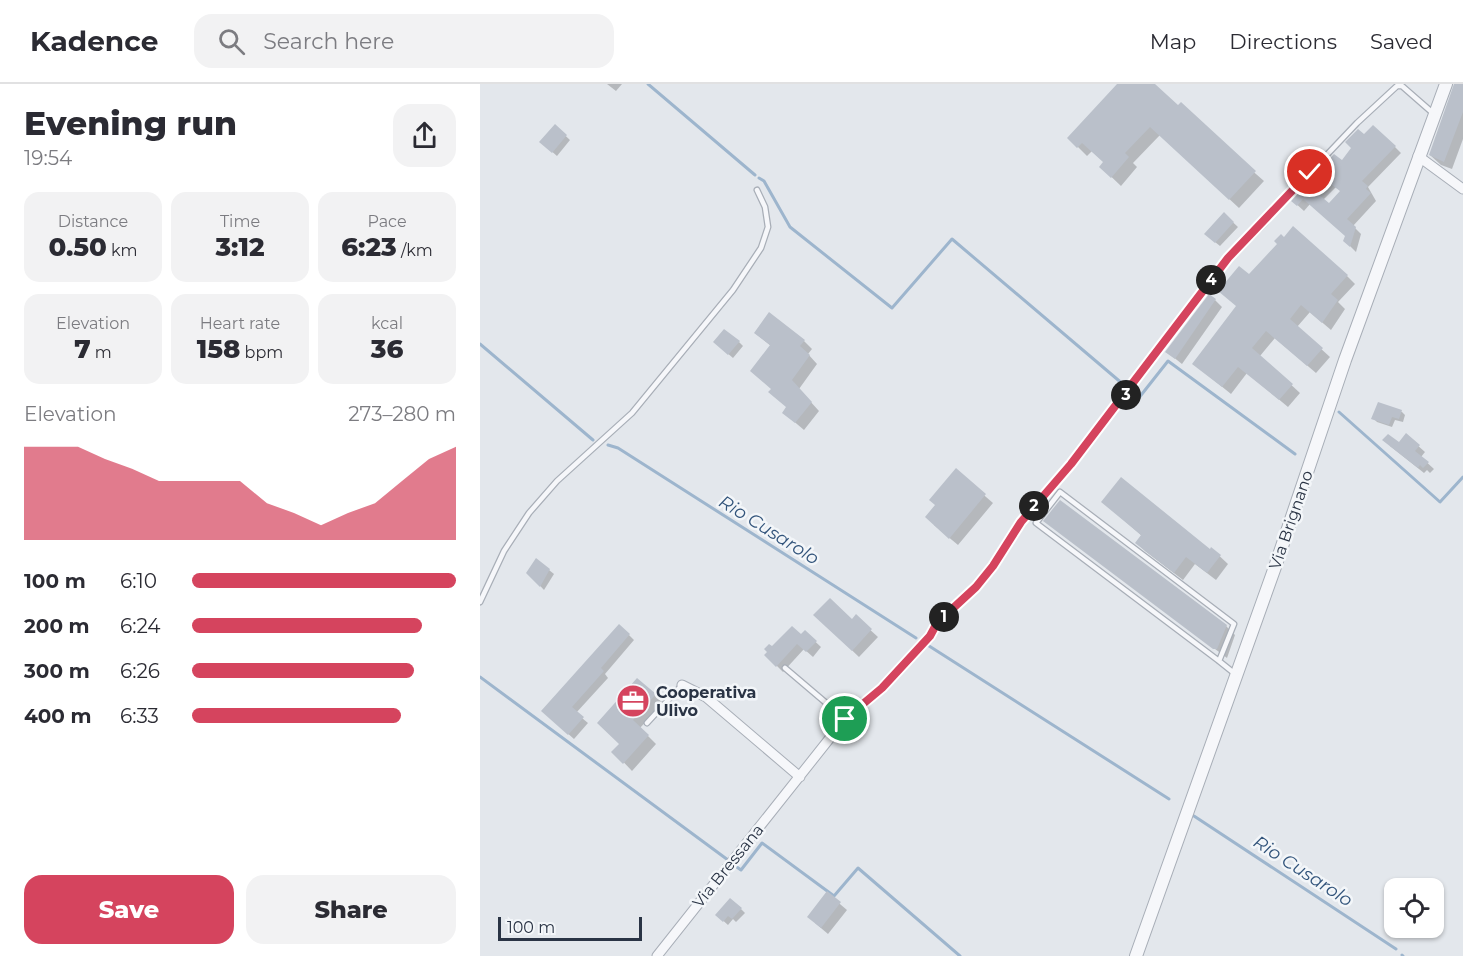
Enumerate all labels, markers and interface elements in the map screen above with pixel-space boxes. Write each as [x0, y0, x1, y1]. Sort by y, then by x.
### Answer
search box [194, 14, 614, 68]
text: Kadence [30, 24, 158, 58]
icon: search [215, 25, 248, 58]
text: Search here [263, 28, 394, 55]
text: Map [1150, 29, 1196, 54]
text: Directions [1229, 29, 1337, 54]
text: Saved [1370, 29, 1433, 54]
text: Evening run [24, 103, 237, 143]
button: share [393, 104, 456, 167]
text: 19:54 [24, 146, 72, 170]
pin [1284, 146, 1335, 197]
icon: check [1293, 155, 1326, 188]
text: Distance [58, 212, 128, 231]
text: Time [220, 212, 260, 231]
text: Pace [367, 212, 407, 231]
text: 0.50 [48, 231, 107, 263]
text: 3:12 [215, 231, 265, 263]
text: 6:23 [341, 231, 397, 263]
text: km [107, 241, 138, 260]
text: /km [397, 241, 433, 260]
pin: 4 [1196, 265, 1226, 295]
text: 4 [1205, 270, 1217, 289]
text: Elevation [56, 314, 130, 333]
text: Heart rate [200, 314, 280, 333]
text: kcal [371, 314, 403, 333]
text: 7 [74, 333, 91, 365]
text: 158 [197, 333, 240, 365]
text: 36 [371, 333, 403, 365]
text: m [91, 343, 112, 362]
text: bpm [240, 343, 283, 362]
pin: 3 [1111, 380, 1141, 410]
text: 3 [1121, 385, 1131, 404]
text: Elevation [24, 402, 116, 426]
text: 273–280 m [348, 402, 456, 426]
street label: Via Brignano [1265, 468, 1317, 572]
water label: Rio Cusarolo [715, 490, 823, 570]
pin: 2 [1019, 491, 1049, 521]
text: 2 [1029, 496, 1039, 515]
text: 100 m [24, 569, 86, 593]
text: 6:10 [120, 569, 157, 593]
pin: 1 [929, 602, 959, 632]
text: 1 [941, 607, 947, 626]
text: 200 m [24, 614, 90, 638]
text: 6:24 [120, 614, 161, 638]
text: 300 m [24, 659, 90, 683]
text: 6:26 [120, 659, 160, 683]
office icon: Cooperativa Ulivo [615, 683, 651, 719]
place label: Cooperativa Ulivo [656, 683, 756, 720]
pin [819, 693, 870, 744]
icon: arrive [828, 702, 861, 735]
text: 400 m [24, 704, 92, 728]
text: 6:33 [120, 704, 159, 728]
street label: Via Bressana [688, 820, 768, 912]
water label: Rio Cusarolo [1249, 831, 1357, 911]
button: Save [24, 875, 234, 944]
button: Share [246, 875, 456, 944]
map controls [1384, 878, 1444, 938]
button: locate [1384, 878, 1444, 938]
scale bar [498, 914, 642, 942]
text: 100 m [507, 918, 555, 937]

